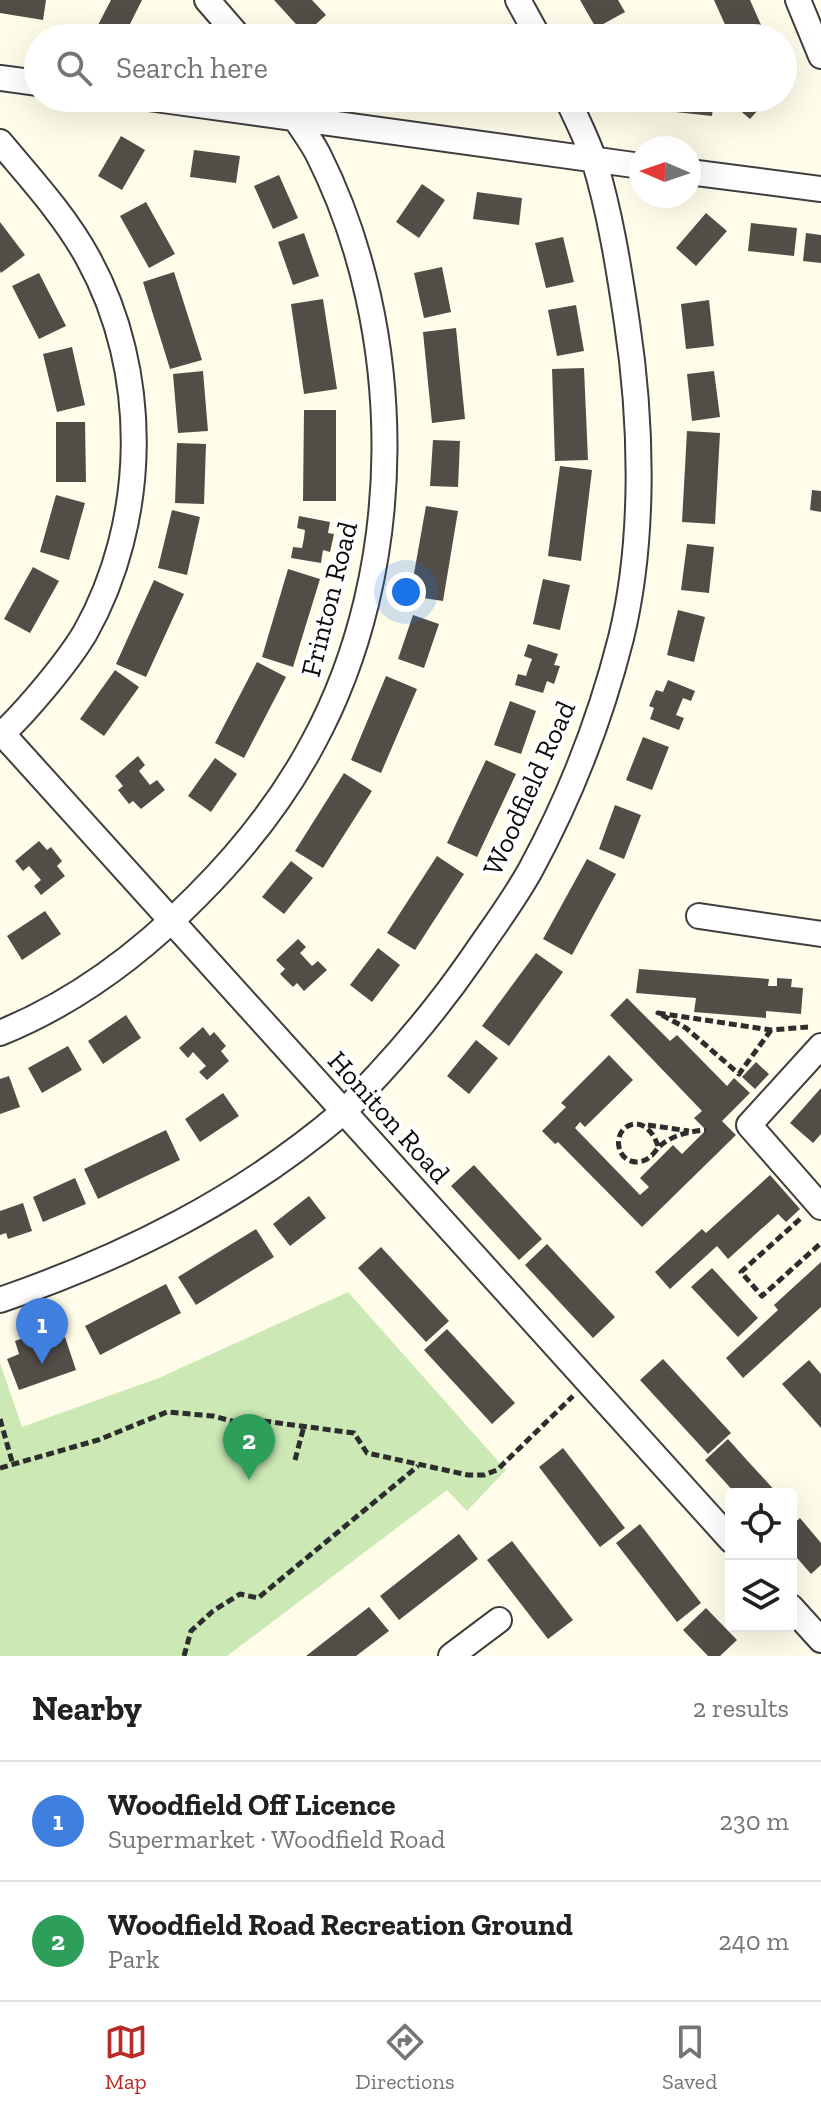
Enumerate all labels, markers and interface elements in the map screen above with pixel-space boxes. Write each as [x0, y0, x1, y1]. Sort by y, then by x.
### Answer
search box [24, 24, 797, 112]
icon: search [52, 46, 96, 90]
text: Search here [116, 50, 268, 86]
north arrow [629, 136, 701, 208]
street label: Frinton Road [294, 518, 364, 680]
your location [386, 572, 426, 612]
street label: Woodfield Road [476, 696, 582, 880]
street label: Honiton Road [321, 1044, 457, 1190]
pin: 1 [16, 1298, 68, 1364]
pin: 2 [223, 1414, 275, 1480]
map controls [725, 1488, 797, 1632]
button: locate [725, 1488, 797, 1560]
button: layers [725, 1560, 797, 1632]
text: Nearby [32, 1688, 142, 1729]
text: 2 results [693, 1692, 789, 1724]
text: Woodfield Off Licence [108, 1787, 395, 1823]
text: 1 [53, 1805, 63, 1837]
text: 230 m [720, 1805, 789, 1837]
text: Supermarket · Woodfield Road [108, 1823, 445, 1855]
text: Woodfield Road Recreation Ground [108, 1907, 573, 1943]
text: 2 [51, 1925, 65, 1957]
text: 240 m [718, 1925, 789, 1957]
text: Park [108, 1943, 160, 1975]
tab: Map [104, 2020, 148, 2095]
tab: Directions [355, 2020, 455, 2095]
tab: Saved [662, 2020, 717, 2095]

